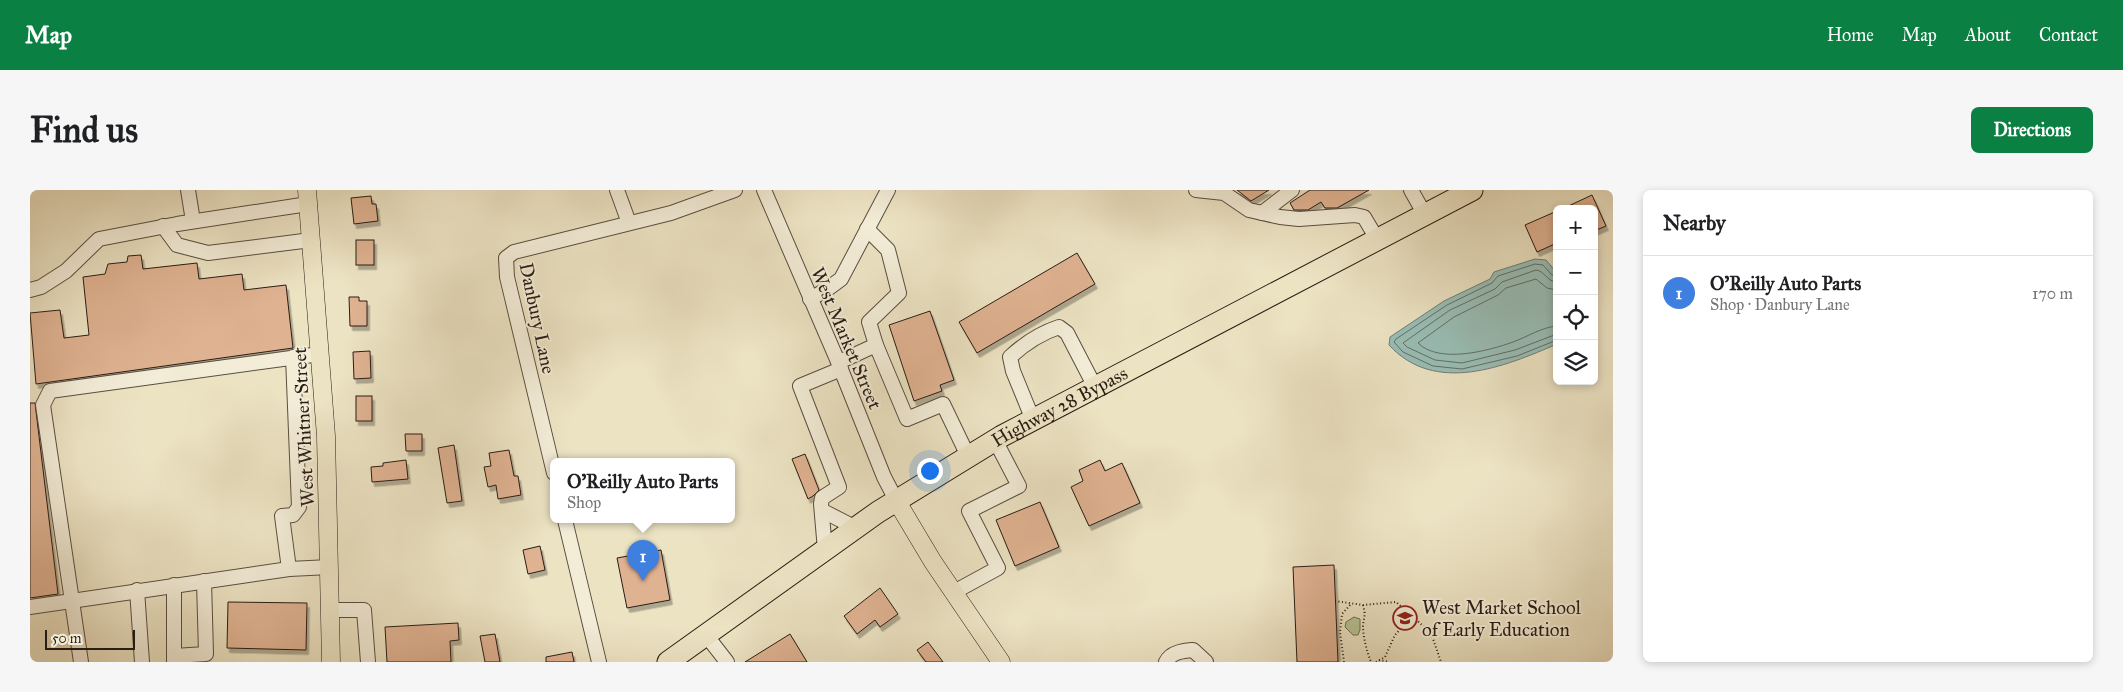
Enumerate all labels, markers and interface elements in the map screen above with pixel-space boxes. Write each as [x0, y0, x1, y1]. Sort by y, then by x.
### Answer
text: Map [25, 20, 72, 50]
text: Home [1827, 24, 1874, 46]
text: Map [1902, 24, 1937, 46]
text: About [1965, 24, 2011, 46]
text: Contact [2039, 24, 2098, 46]
button: Directions [1971, 107, 2093, 153]
text: Find us [30, 109, 138, 152]
map controls [1553, 205, 1598, 385]
button: + [1553, 205, 1598, 250]
text: Nearby [1663, 210, 1726, 236]
button: − [1553, 250, 1598, 295]
street label: Danbury Lane [515, 261, 561, 376]
street label: West Market Street [806, 264, 887, 413]
text: O'Reilly Auto Parts [1710, 272, 1861, 295]
text: 1 [1676, 284, 1682, 303]
text: 170 m [2032, 284, 2073, 303]
button: locate [1553, 295, 1598, 340]
text: Shop · Danbury Lane [1710, 295, 1850, 314]
button: layers [1553, 340, 1598, 385]
street label: West Whitner Street [288, 346, 319, 508]
street label: Highway 28 Bypass [987, 361, 1131, 452]
popup [550, 458, 735, 523]
your location [917, 458, 943, 484]
text: O'Reilly Auto Parts [567, 470, 718, 493]
text: Shop [567, 493, 601, 512]
pin: 1 [627, 540, 659, 581]
place label: West Market School of Early Education [1422, 596, 1582, 641]
school or university icon: West Market School of Early Education [1392, 605, 1418, 631]
scale bar [45, 627, 135, 650]
text: 50 m [52, 630, 81, 647]

